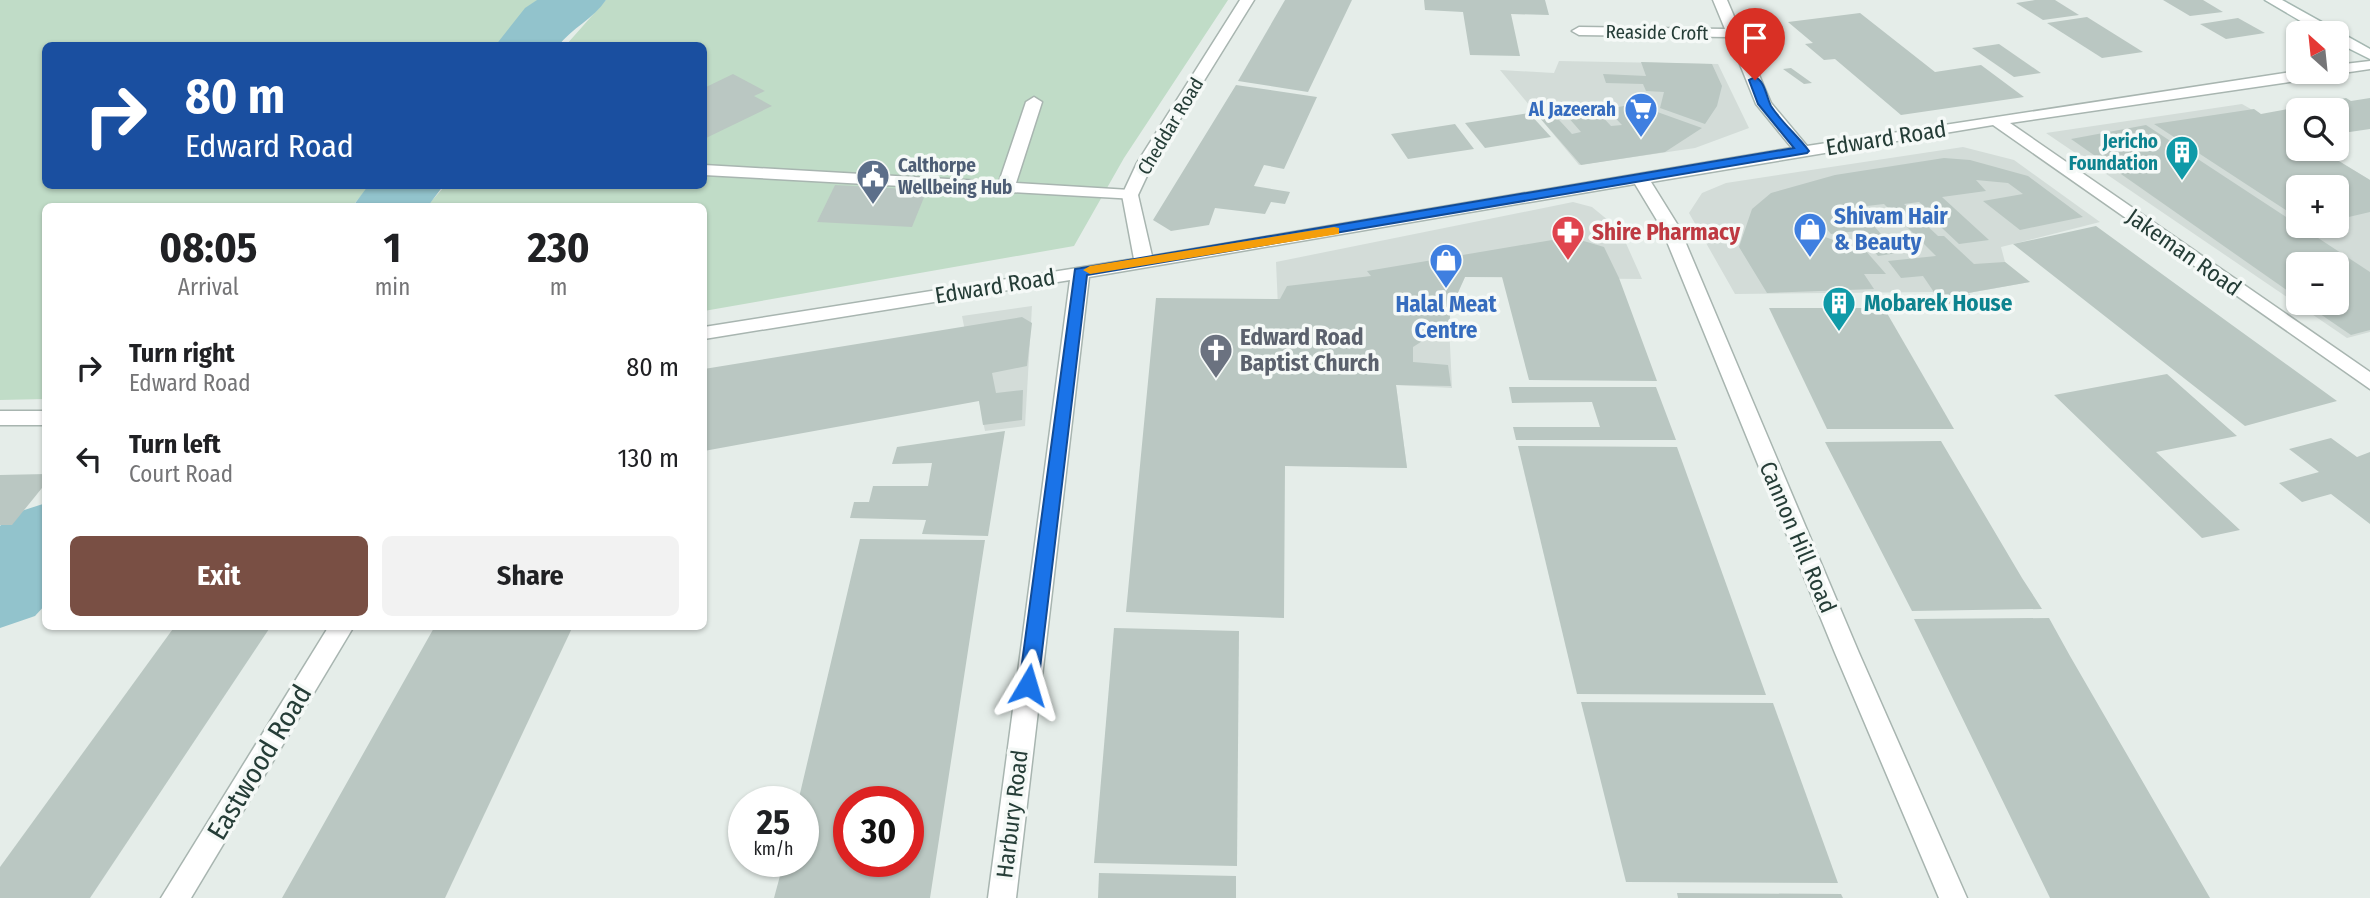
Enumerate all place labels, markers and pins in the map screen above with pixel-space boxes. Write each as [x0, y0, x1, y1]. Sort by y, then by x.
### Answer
pin [1725, 8, 1785, 80]
supermarket icon: Al Jazeerah [1622, 90, 1660, 139]
place label: Al Jazeerah [1528, 98, 1616, 121]
place label: Jericho Foundation [2069, 130, 2158, 175]
building icon: Jericho Foundation [2163, 133, 2201, 182]
place label: Calthorpe Wellbeing Hub [898, 154, 1012, 199]
public building icon: Calthorpe Wellbeing Hub [854, 157, 892, 206]
place label: Shivam Hair & Beauty [1834, 202, 1948, 256]
shop icon: Shivam Hair & Beauty [1791, 210, 1829, 259]
pharmacy icon: Shire Pharmacy [1549, 213, 1587, 262]
place label: Shire Pharmacy [1592, 218, 1741, 246]
shop icon: Halal Meat Centre [1427, 241, 1465, 290]
building icon: Mobarek House [1820, 284, 1858, 333]
place label: Mobarek House [1864, 289, 2013, 317]
place label: Halal Meat Centre [1395, 290, 1497, 344]
place label: Edward Road Baptist Church [1240, 323, 1379, 377]
church icon: Edward Road Baptist Church [1197, 331, 1235, 380]

